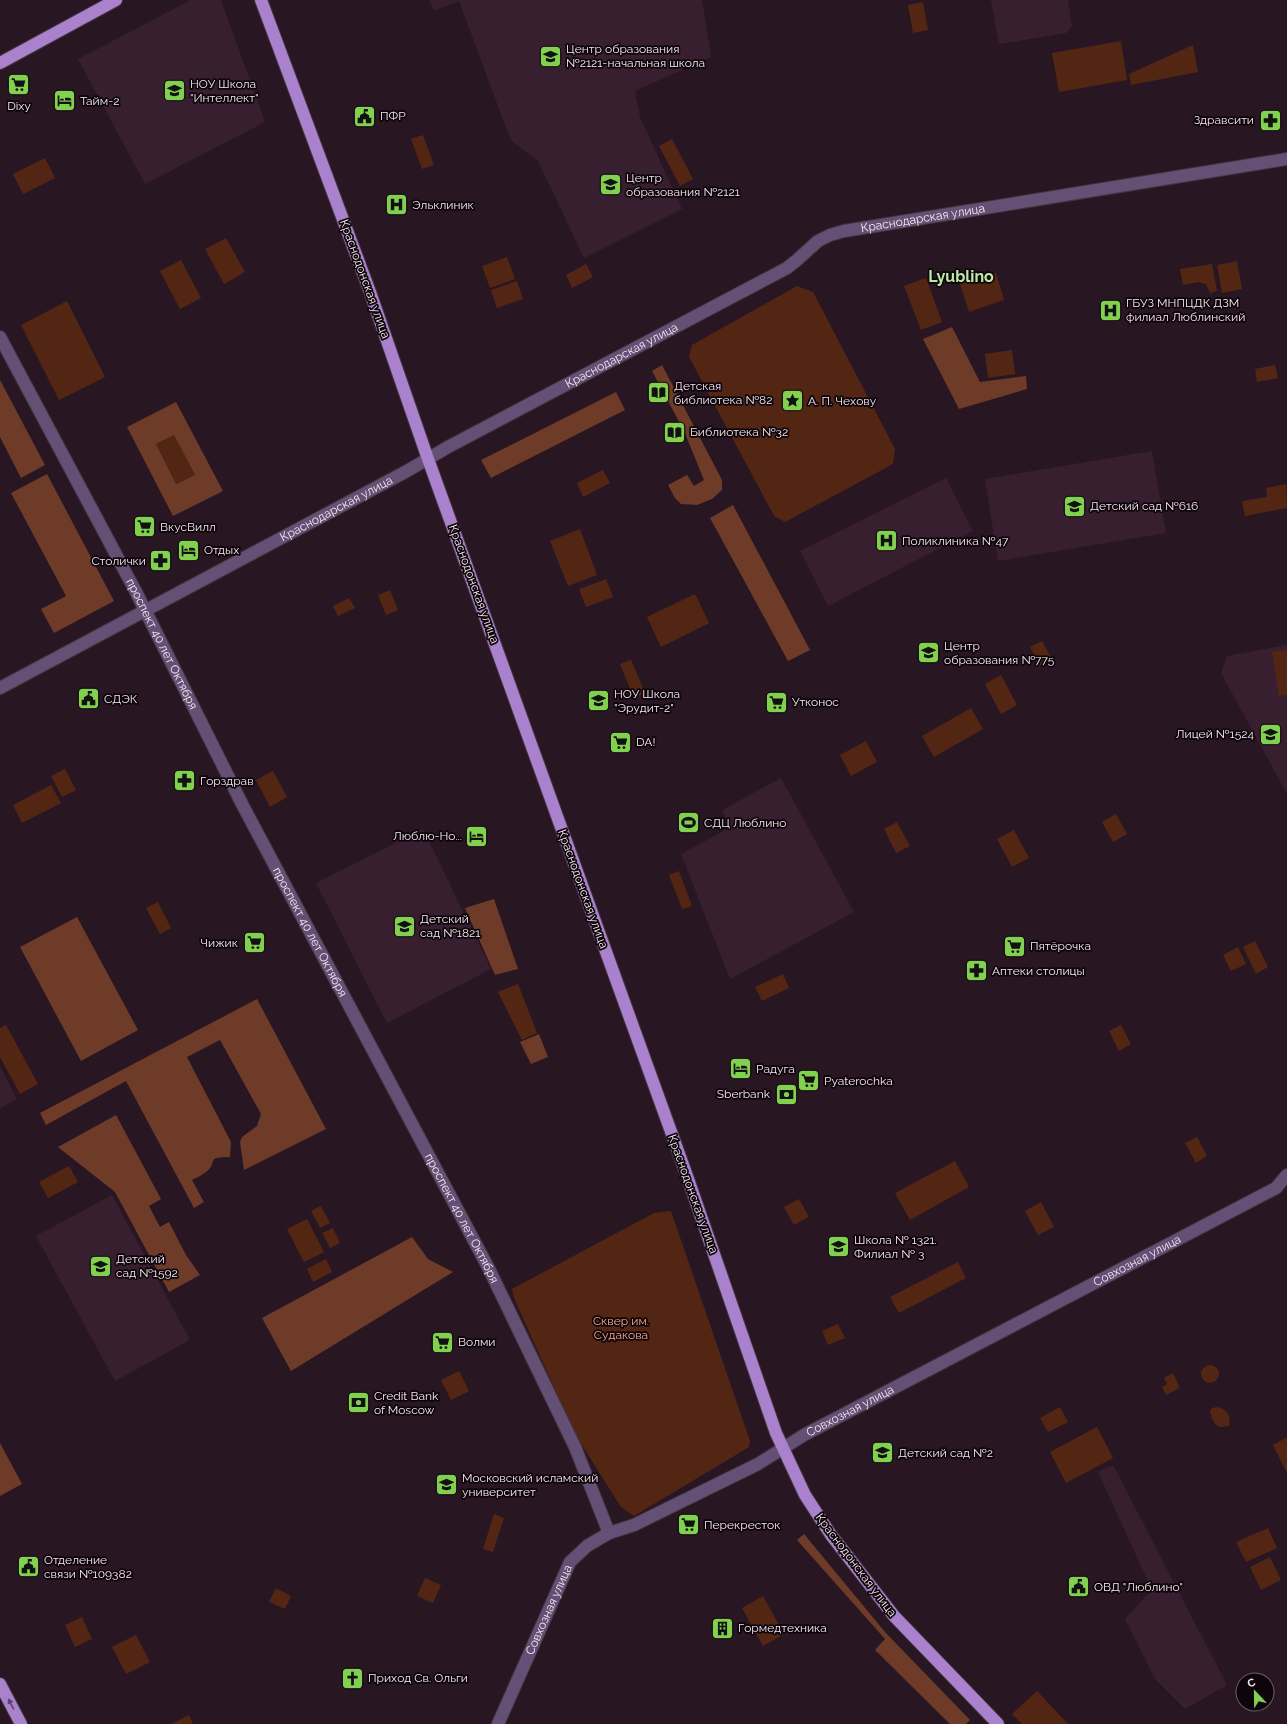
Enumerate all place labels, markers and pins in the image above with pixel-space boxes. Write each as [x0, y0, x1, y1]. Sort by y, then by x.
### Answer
place label: Центр образования №2121-начальная школа [566, 42, 705, 70]
school or university icon: Центр образования №2121-начальная школа [537, 43, 563, 69]
supermarket icon: Dixy [6, 72, 32, 98]
place label: НОУ Школа "Интеллект" [190, 77, 259, 105]
school or university icon: НОУ Школа "Интеллект" [161, 78, 187, 104]
hotel icon: Тайм-2 [52, 88, 78, 114]
place label: Тайм-2 [80, 94, 119, 108]
place label: Dixy [7, 99, 31, 113]
public building icon: ПФР [352, 103, 378, 129]
pharmacy icon: Здравсити [1257, 107, 1283, 133]
place label: ПФР [380, 109, 406, 123]
place label: Здравсити [1194, 113, 1254, 127]
place label: Центр образования №2121 [626, 171, 740, 199]
school or university icon: Центр образования №2121 [597, 172, 623, 198]
hospital icon: Эльклиник [383, 192, 409, 218]
place label: Эльклиник [412, 198, 474, 212]
place label: ГБУЗ МНПЦДК ДЗМ филиал Люблинский [1126, 296, 1245, 324]
hospital icon: ГБУЗ МНПЦДК ДЗМ филиал Люблинский [1097, 297, 1123, 323]
place label: Детская библиотека №82 [674, 379, 772, 407]
library icon: Детская библиотека №82 [645, 380, 671, 406]
place icon: А. П. Чехову [779, 388, 805, 414]
place label: А. П. Чехову [808, 394, 877, 408]
library icon: Библиотека №32 [662, 419, 688, 445]
place label: Библиотека №32 [690, 425, 788, 439]
school or university icon: Детский сад №616 [1062, 493, 1088, 519]
place label: Детский сад №616 [1090, 499, 1198, 513]
supermarket icon: ВкусВилл [132, 514, 158, 540]
place label: ВкусВилл [160, 520, 216, 534]
hospital icon: Поликлиника №47 [874, 528, 900, 554]
place label: Поликлиника №47 [902, 534, 1009, 548]
hotel icon: Отдых [175, 537, 201, 563]
place label: Отдых [204, 543, 239, 557]
pharmacy icon: Столички [148, 548, 174, 574]
place label: Столички [91, 554, 146, 568]
place label: Центр образования №775 [944, 639, 1055, 667]
school or university icon: Центр образования №775 [916, 640, 942, 666]
public building icon: СДЭК [76, 686, 102, 712]
place label: НОУ Школа "Эрудит-2" [614, 687, 680, 715]
school or university icon: НОУ Школа "Эрудит-2" [586, 688, 612, 714]
supermarket icon: Утконос [764, 689, 790, 715]
place label: СДЭК [104, 692, 138, 706]
place label: Утконос [792, 695, 839, 709]
school or university icon: Лицей №1524 [1257, 721, 1283, 747]
place label: Лицей №1524 [1176, 727, 1254, 741]
supermarket icon: DA! [608, 729, 634, 755]
place label: DA! [636, 735, 655, 749]
pharmacy icon: Горздрав [172, 768, 198, 794]
place label: Горздрав [200, 774, 254, 788]
sports icon: СДЦ Люблино [676, 810, 702, 836]
place label: СДЦ Люблино [704, 816, 786, 830]
hotel icon: Люблю-Но... [464, 823, 490, 849]
place label: Люблю-Но... [393, 829, 462, 843]
place label: Детский сад №1821 [420, 912, 480, 940]
school or university icon: Детский сад №1821 [391, 913, 417, 939]
supermarket icon: Чижик [241, 930, 267, 956]
supermarket icon: Пятёрочка [1002, 933, 1028, 959]
place label: Чижик [200, 936, 238, 950]
place label: Пятёрочка [1030, 939, 1091, 953]
pharmacy icon: Аптеки столицы [963, 958, 989, 984]
place label: Аптеки столицы [992, 964, 1085, 978]
hotel icon: Радуга [728, 1056, 754, 1082]
place label: Радуга [756, 1062, 795, 1076]
supermarket icon: Pyaterochka [795, 1068, 821, 1094]
place label: Pyaterochka [824, 1074, 893, 1088]
bank icon: Sberbank [773, 1081, 799, 1107]
place label: Sberbank [717, 1087, 771, 1101]
place label: Школа № 1321. Филиал № 3 [854, 1233, 937, 1261]
school or university icon: Школа № 1321. Филиал № 3 [826, 1234, 852, 1260]
place label: Детский сад №1592 [116, 1252, 178, 1280]
school or university icon: Детский сад №1592 [88, 1253, 114, 1279]
supermarket icon: Волми [429, 1329, 455, 1355]
place label: Волми [458, 1335, 496, 1349]
place label: Credit Bank of Moscow [374, 1389, 439, 1417]
bank icon: Credit Bank of Moscow [346, 1390, 372, 1416]
school or university icon: Детский сад №2 [870, 1440, 896, 1466]
place label: Детский сад №2 [898, 1446, 993, 1460]
place label: Московский исламский университет [462, 1471, 598, 1499]
school or university icon: Московский исламский университет [433, 1472, 459, 1498]
supermarket icon: Перекресток [676, 1512, 702, 1538]
place label: Перекресток [704, 1518, 780, 1532]
place label: Отделение связи №109382 [44, 1553, 132, 1581]
public building icon: Отделение связи №109382 [15, 1554, 41, 1580]
public building icon: ОВД "Люблино" [1066, 1574, 1092, 1600]
place label: ОВД "Люблино" [1094, 1580, 1183, 1594]
building icon: Гормедтехника [710, 1615, 736, 1641]
place label: Гормедтехника [738, 1621, 827, 1635]
church icon: Приход Св. Ольги [339, 1665, 365, 1691]
place label: Приход Св. Ольги [368, 1671, 468, 1685]

